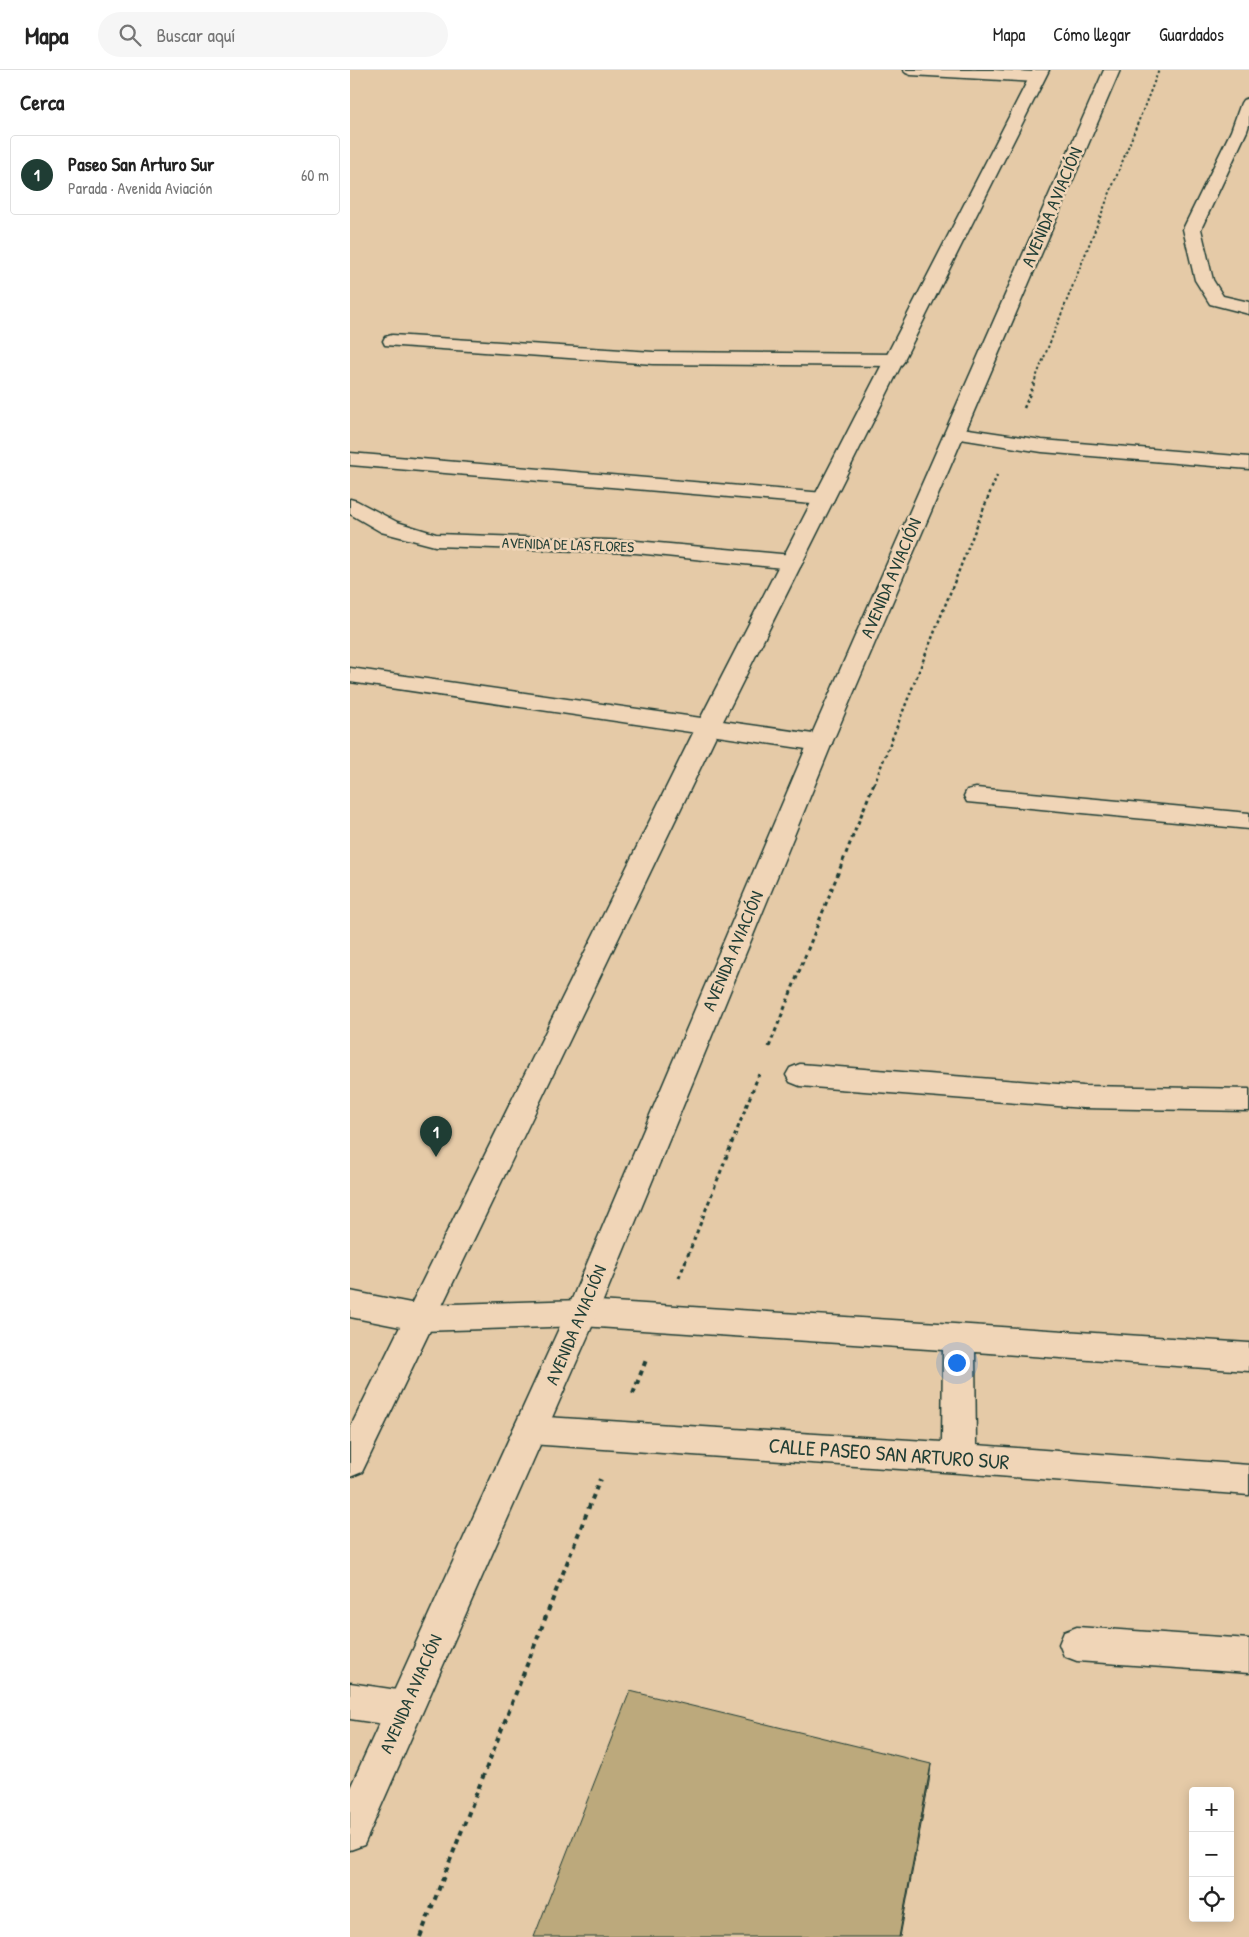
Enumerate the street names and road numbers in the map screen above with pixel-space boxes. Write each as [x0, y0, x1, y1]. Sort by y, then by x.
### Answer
street label: AVENIDA AVIACIÓN [1015, 143, 1088, 270]
street label: AVENIDA AVIACIÓN [854, 514, 927, 641]
street label: AVENIDA DE LAS FLORES [502, 532, 635, 557]
street label: AVENIDA AVIACIÓN [696, 887, 769, 1014]
street label: AVENIDA AVIACIÓN [539, 1261, 612, 1388]
street label: CALLE PASEO SAN ARTURO SUR [768, 1431, 1010, 1476]
street label: AVENIDA AVIACIÓN [373, 1630, 448, 1757]

